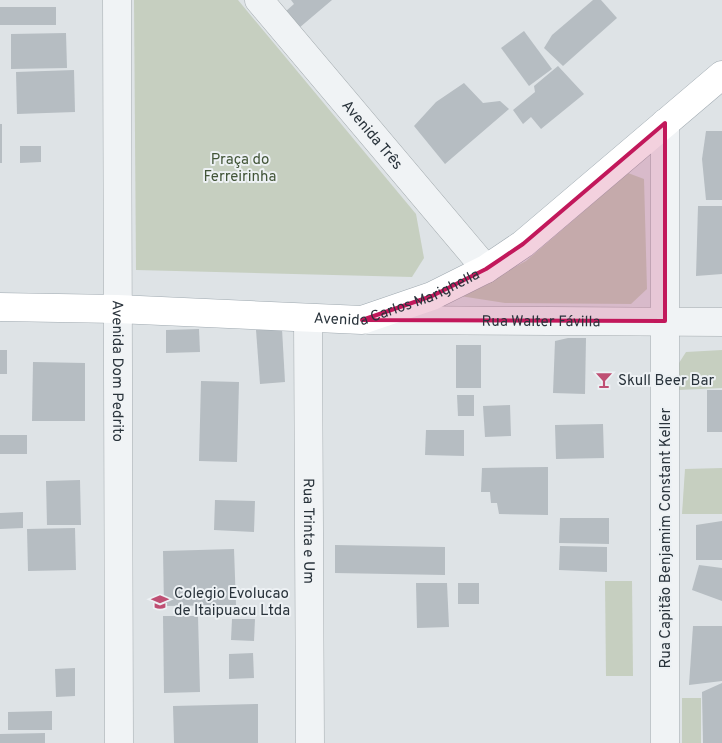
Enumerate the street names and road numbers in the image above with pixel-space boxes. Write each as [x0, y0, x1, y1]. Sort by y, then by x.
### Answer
street label: Avenida Três [337, 97, 406, 174]
street label: Avenida Carlos Marighella [313, 266, 483, 331]
street label: Avenida Dom Pedrito [107, 300, 126, 442]
street label: Rua Walter Fávilla [482, 313, 600, 332]
street label: Rua Capitão Benjamim Constant Keller [657, 407, 676, 668]
street label: Rua Trinta e Um [298, 478, 317, 584]

